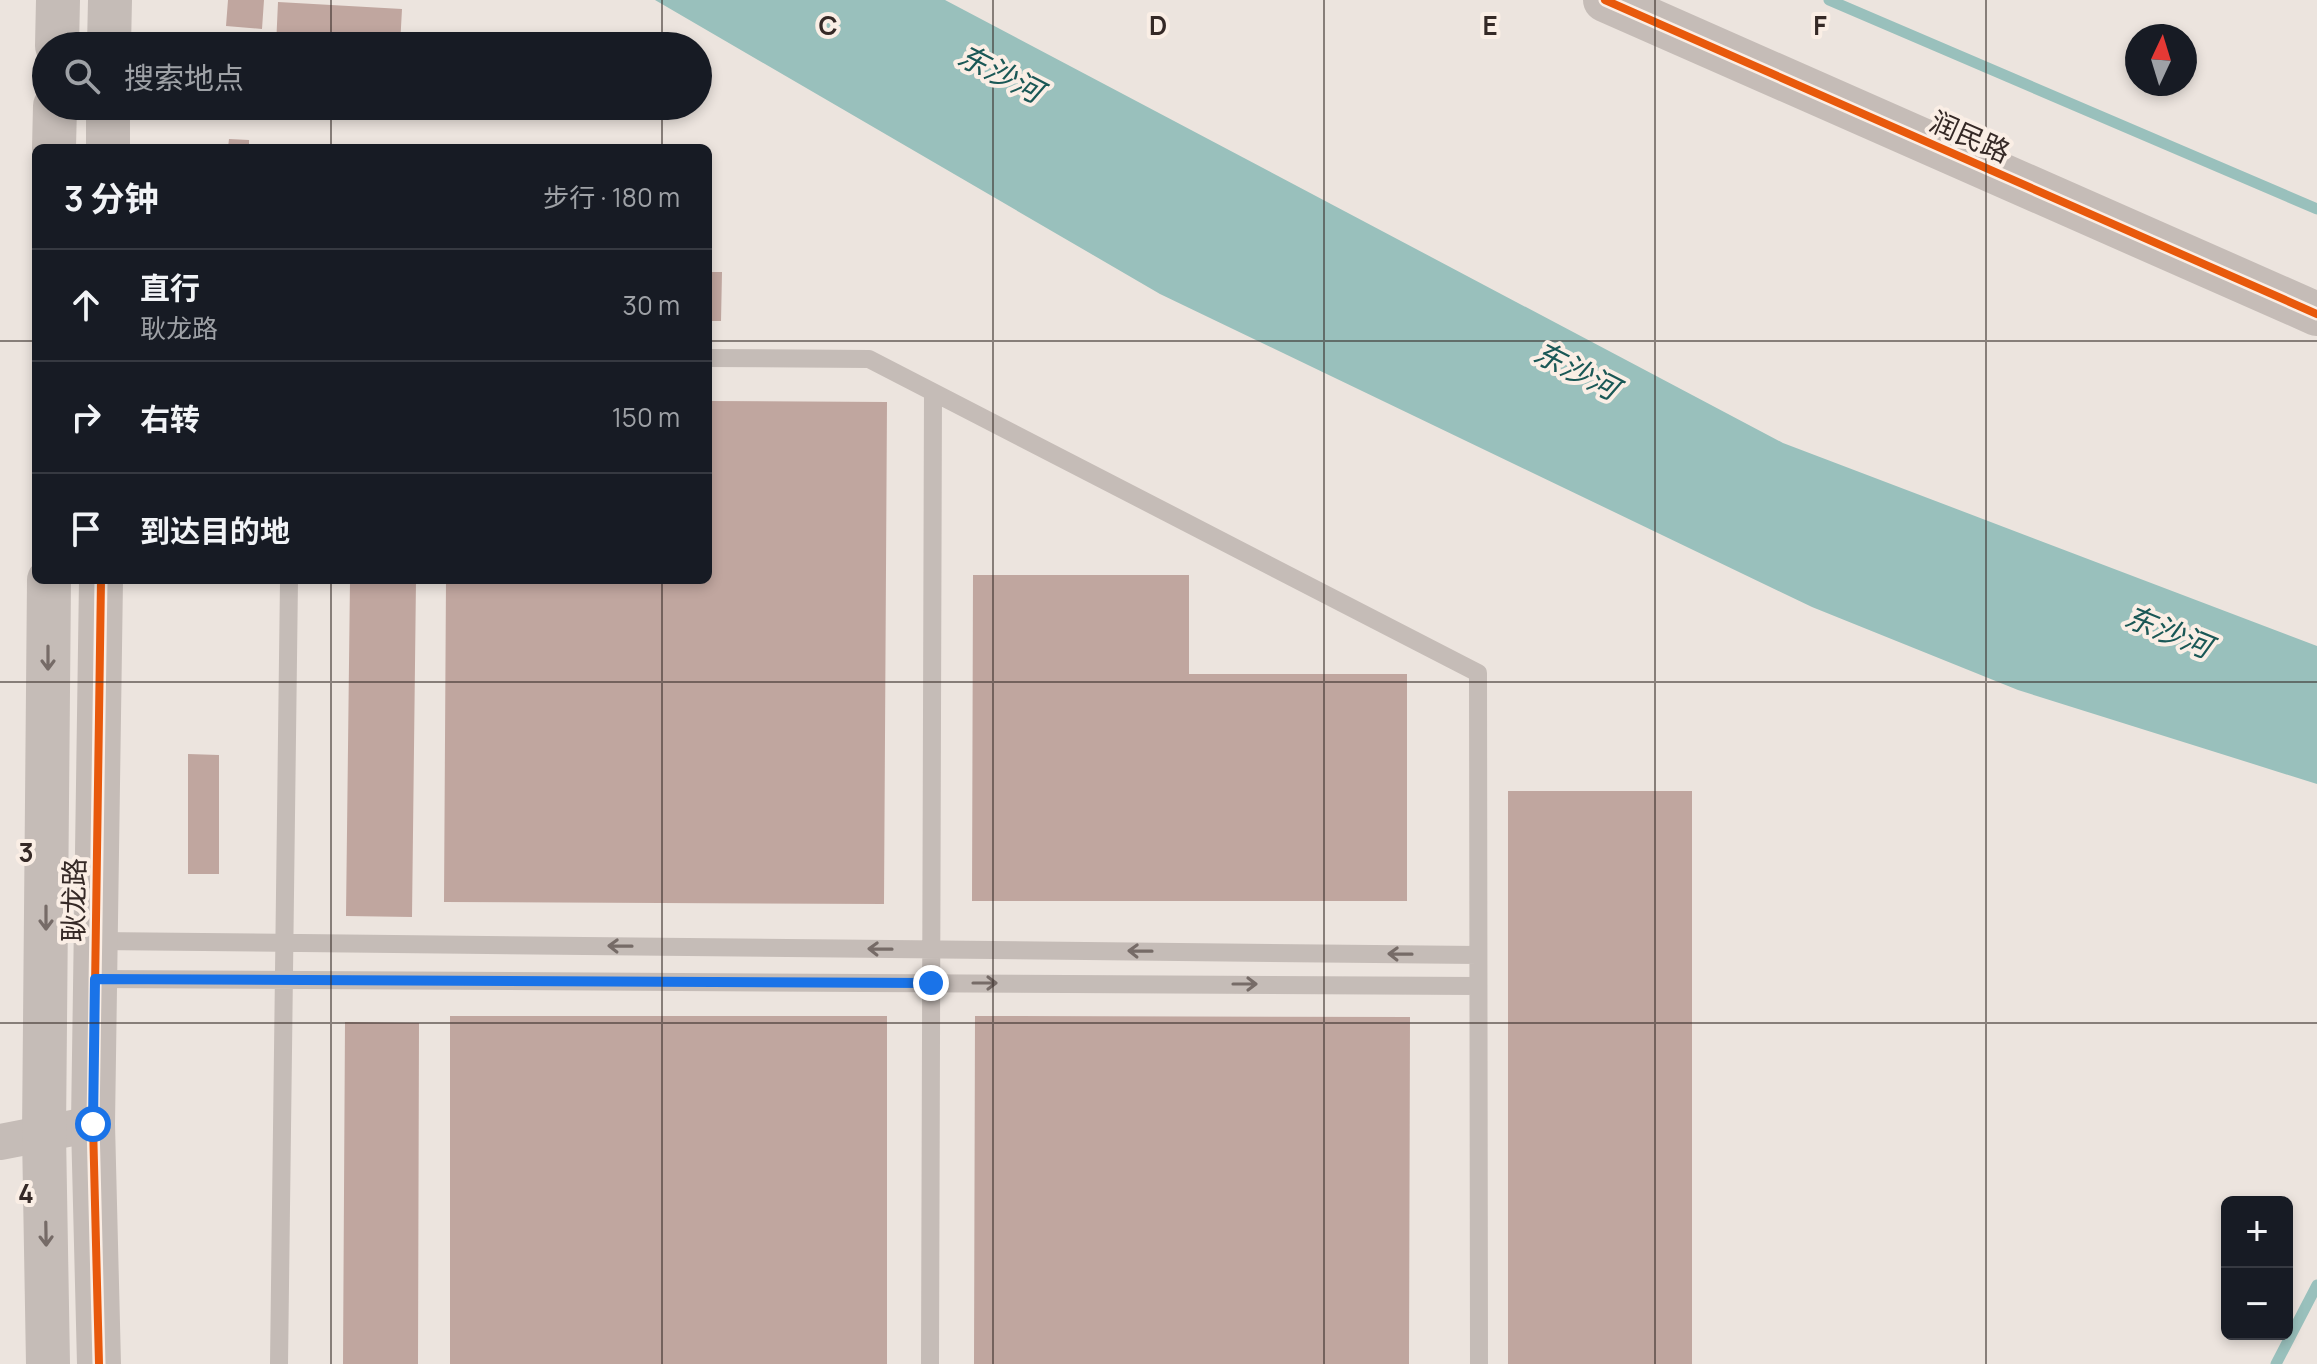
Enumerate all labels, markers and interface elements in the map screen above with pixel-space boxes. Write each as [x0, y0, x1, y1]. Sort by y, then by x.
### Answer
text: C [818, 7, 838, 43]
text: D [1149, 7, 1167, 43]
text: E [1482, 7, 1498, 43]
text: F [1813, 7, 1827, 43]
north arrow [2125, 24, 2197, 96]
search box [32, 32, 712, 120]
water label: 东沙河 [951, 34, 1055, 114]
icon: search [60, 54, 104, 98]
text: 搜索地点 [124, 57, 244, 98]
street label: 润民路 [1924, 102, 2017, 171]
text: 3 分钟 [64, 175, 159, 221]
text: 步行 · 180 m [543, 179, 680, 215]
text: 直行 [140, 267, 200, 308]
icon: ahead [64, 283, 108, 327]
text: 30 m [623, 287, 680, 323]
text: 耿龙路 [140, 310, 218, 346]
water label: 东沙河 [1527, 331, 1631, 411]
icon: right [64, 395, 108, 439]
text: 右转 [140, 398, 200, 439]
text: 150 m [612, 399, 680, 435]
icon: arrive [64, 507, 108, 551]
text: 到达目的地 [140, 510, 290, 551]
water label: 东沙河 [2119, 595, 2223, 668]
one-way arrow [40, 644, 56, 671]
text: 3 [18, 834, 34, 870]
street label: 耿龙路 [53, 858, 93, 942]
one-way arrow [38, 904, 54, 931]
one-way arrow [607, 938, 634, 954]
one-way arrow [867, 941, 894, 957]
one-way arrow [1127, 944, 1154, 959]
one-way arrow [1387, 946, 1414, 962]
route end [913, 965, 949, 1001]
one-way arrow [971, 975, 998, 991]
one-way arrow [1231, 976, 1258, 992]
route start [75, 1106, 111, 1142]
text: 4 [18, 1175, 34, 1211]
map controls [2221, 1196, 2293, 1340]
button: + [2221, 1196, 2293, 1268]
one-way arrow [38, 1220, 54, 1247]
button: − [2221, 1268, 2293, 1340]

